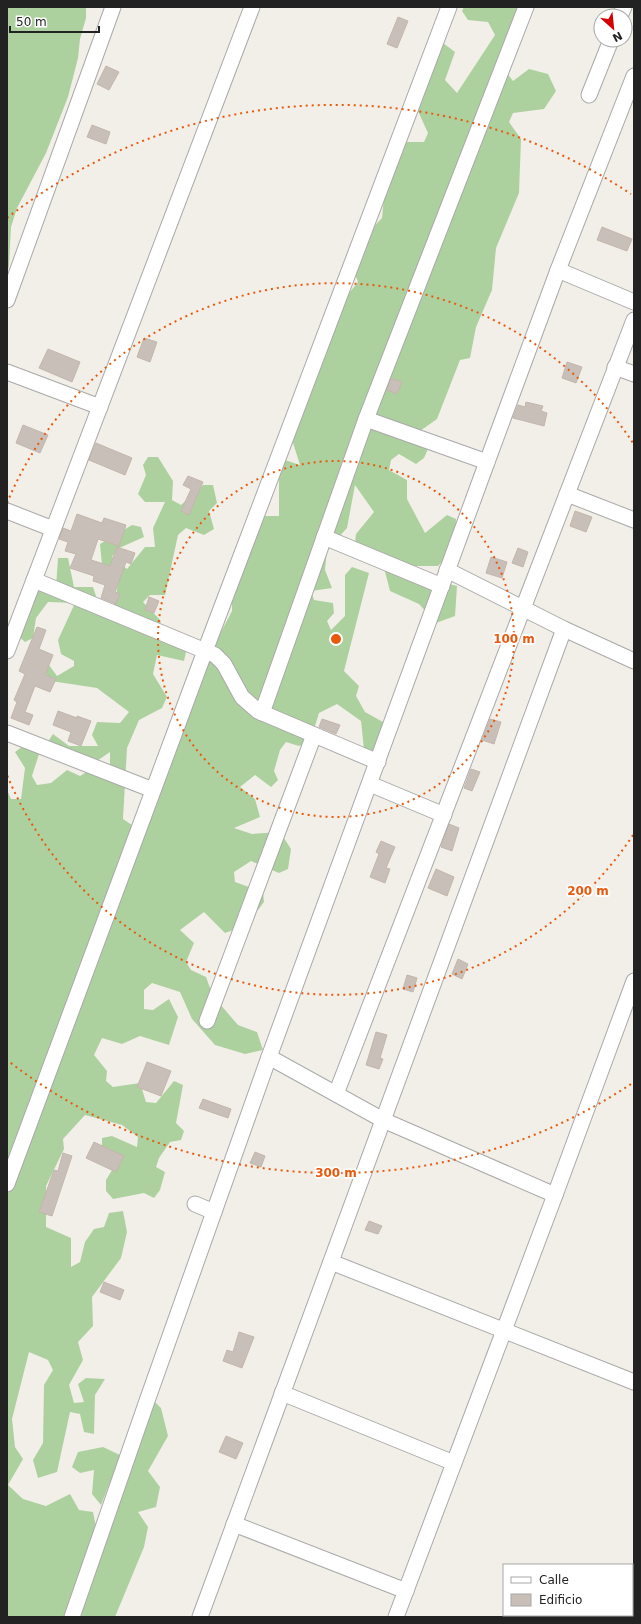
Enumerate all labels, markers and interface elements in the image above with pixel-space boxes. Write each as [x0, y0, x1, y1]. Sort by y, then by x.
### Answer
scale bar [10, 8, 99, 34]
north arrow [593, 8, 633, 48]
text: 50 m [16, 15, 47, 29]
text: N [610, 29, 624, 44]
centre of rings [329, 632, 343, 646]
text: 100 m [493, 632, 535, 646]
text: 200 m [567, 884, 609, 898]
text: 300 m [315, 1166, 357, 1180]
legend [503, 1564, 633, 1616]
text: Calle [539, 1573, 569, 1587]
text: Edificio [539, 1593, 582, 1607]

